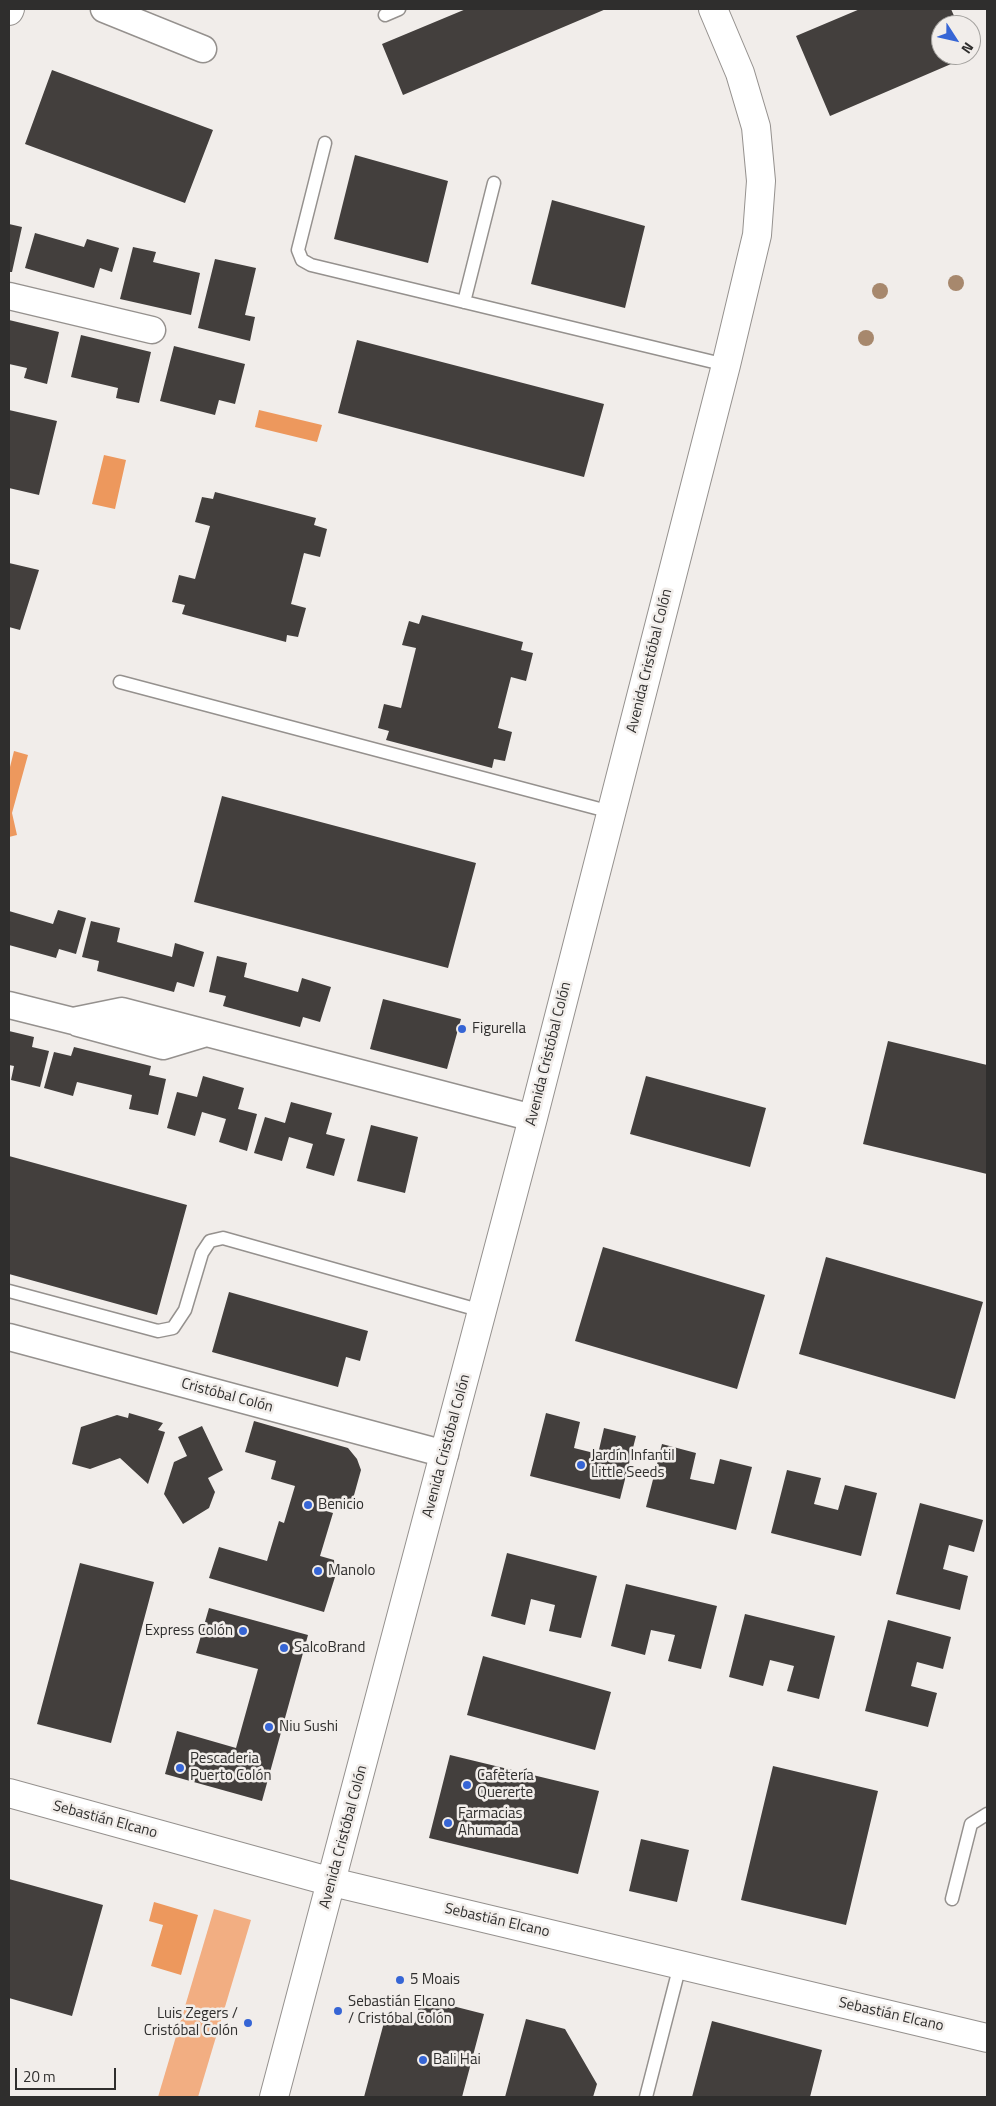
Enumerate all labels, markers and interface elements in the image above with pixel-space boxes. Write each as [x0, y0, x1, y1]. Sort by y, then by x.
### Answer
north arrow [931, 15, 981, 65]
text: N [956, 38, 979, 58]
street label: Avenida Cristóbal Colón [623, 587, 677, 735]
street label: Avenida Cristóbal Colón [522, 980, 576, 1128]
place label: Figurella [472, 1020, 526, 1038]
marker: Figurella [456, 1023, 468, 1035]
street label: Avenida Cristóbal Colón [419, 1372, 475, 1520]
street label: Cristóbal Colón [179, 1375, 275, 1417]
place label: Jardín Infantil Little Seeds [591, 1447, 675, 1482]
marker: Jardín Infantil Little Seeds [575, 1459, 587, 1471]
place label: Benicio [318, 1496, 364, 1514]
marker: Benicio [302, 1499, 314, 1511]
place label: Manolo [328, 1562, 375, 1580]
marker: Manolo [312, 1565, 324, 1577]
place label: Express Colón [145, 1622, 233, 1640]
marker: Express Colón [237, 1625, 249, 1637]
place label: SalcoBrand [294, 1639, 365, 1657]
marker: SalcoBrand [278, 1642, 290, 1654]
place label: Niu Sushi [279, 1718, 338, 1736]
marker: Niu Sushi [263, 1721, 275, 1733]
place label: Pescaderia Puerto Colón [190, 1750, 271, 1785]
marker: Pescaderia Puerto Colón [174, 1762, 186, 1774]
street label: Avenida Cristóbal Colón [316, 1763, 372, 1911]
place label: Cafetería Quererte [477, 1767, 534, 1802]
marker: Cafetería Quererte [461, 1779, 473, 1791]
street label: Sebastián Elcano [51, 1797, 159, 1843]
place label: Farmacias Ahumada [458, 1805, 522, 1840]
marker: Farmacias Ahumada [442, 1817, 454, 1829]
street label: Sebastián Elcano [443, 1900, 551, 1942]
place label: 5 Moais [410, 1971, 460, 1989]
marker: 5 Moais [394, 1974, 406, 1986]
place label: Sebastián Elcano / Cristóbal Colón [348, 1993, 455, 2028]
street label: Sebastián Elcano [837, 1994, 945, 2036]
place label: Luis Zegers / Cristóbal Colón [144, 2005, 238, 2040]
marker: Sebastián Elcano / Cristóbal Colón [332, 2005, 344, 2017]
marker: Luis Zegers / Cristóbal Colón [242, 2017, 254, 2029]
place label: Bali Hai [433, 2051, 481, 2069]
marker: Bali Hai [417, 2054, 429, 2066]
scale bar [18, 2058, 119, 2090]
text: 20 m [23, 2065, 56, 2088]

